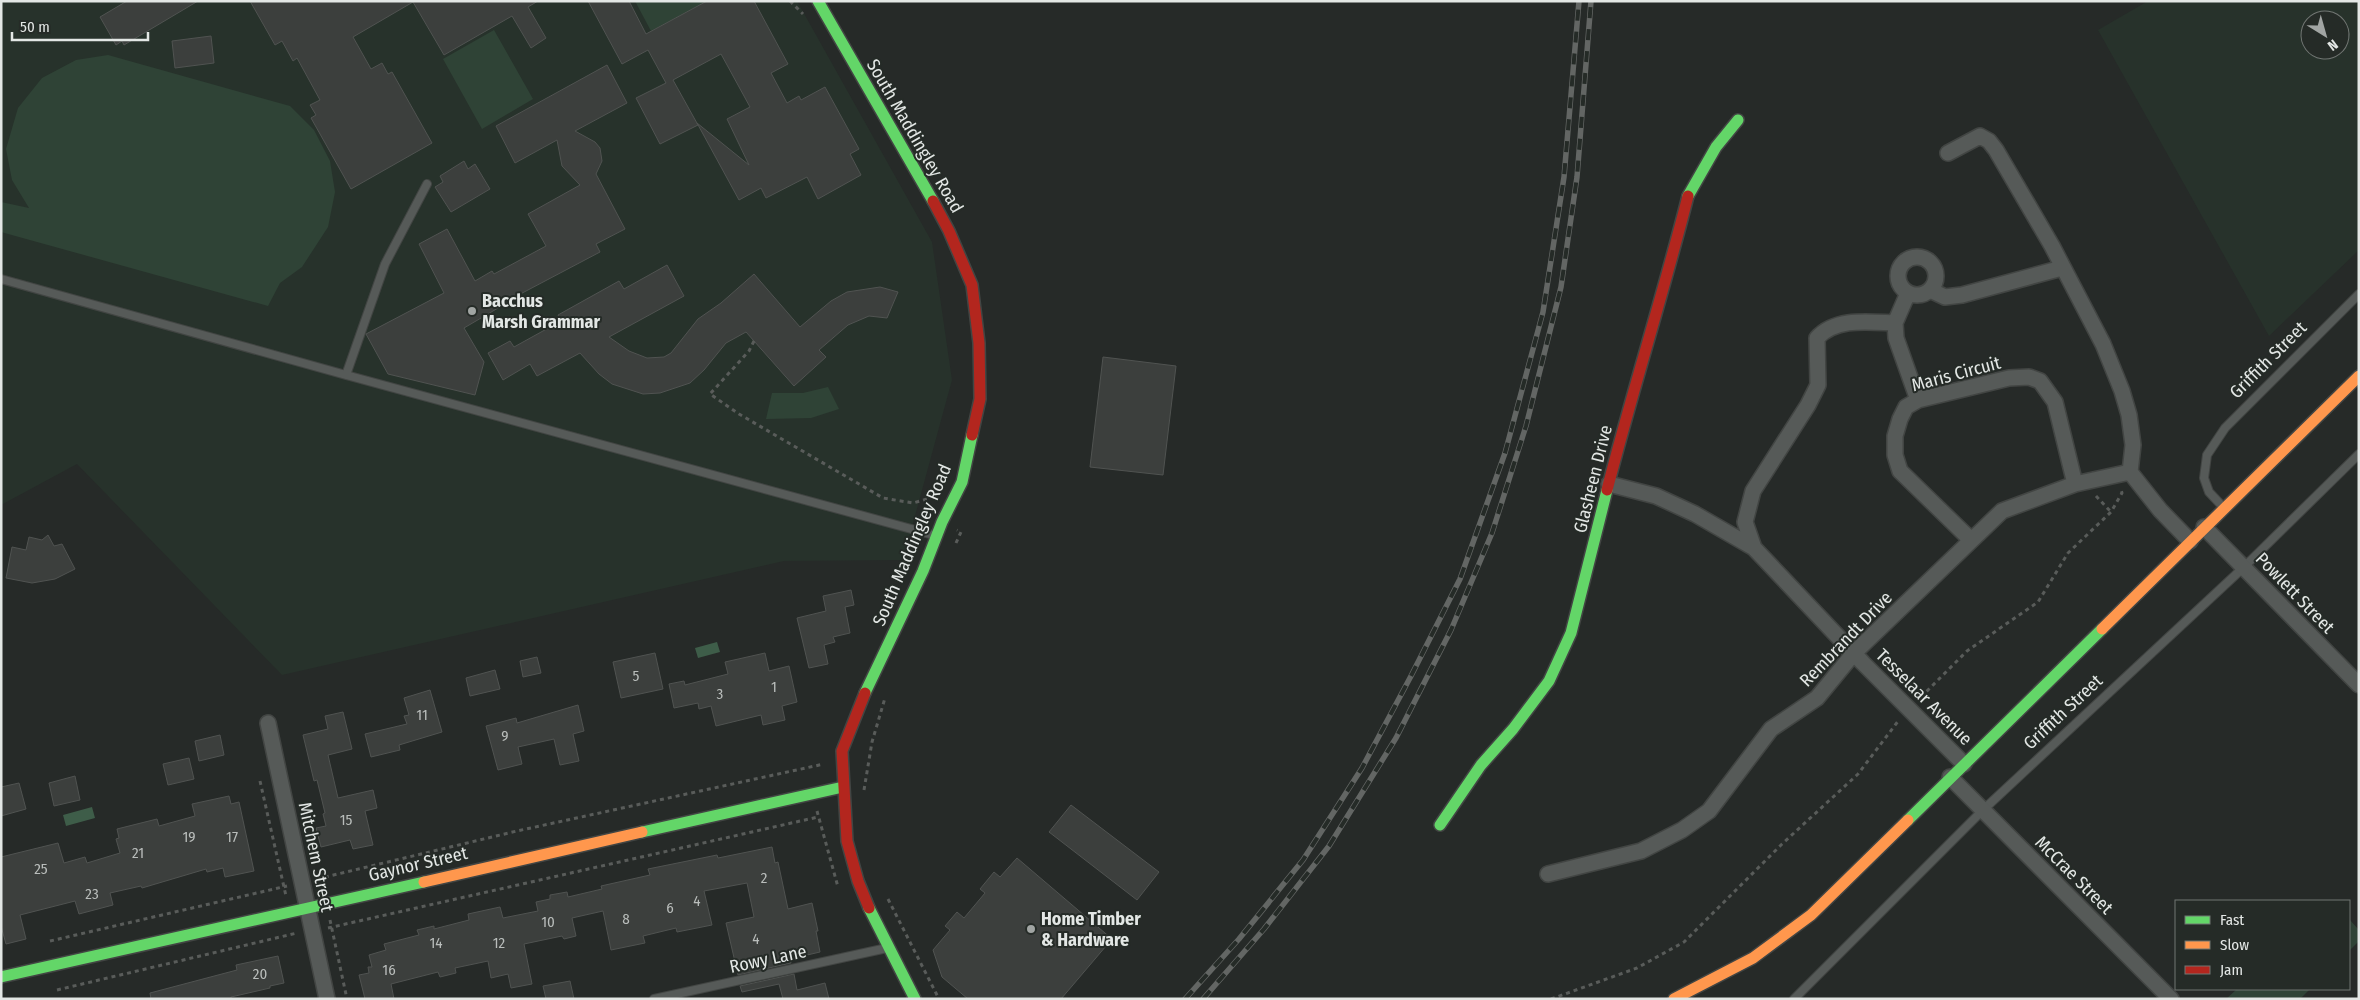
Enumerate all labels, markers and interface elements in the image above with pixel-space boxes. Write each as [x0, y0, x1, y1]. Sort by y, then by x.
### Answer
scale bar [12, 10, 149, 42]
north arrow [2300, 10, 2350, 60]
text: 50 m [20, 18, 50, 36]
text: N [2324, 36, 2341, 54]
street label: South Maddingley Road [862, 55, 968, 217]
place label: Bacchus Marsh Grammar [482, 290, 600, 333]
marker: Bacchus Marsh Grammar [466, 305, 478, 317]
street label: Griffith Street [2225, 317, 2311, 403]
street label: Maris Circuit [1909, 352, 2003, 396]
street label: Glasheen Drive [1569, 423, 1617, 535]
street label: South Maddingley Road [868, 461, 956, 629]
street label: Powlett Street [2251, 548, 2339, 638]
street label: Rembrandt Drive [1795, 587, 1897, 691]
street label: Tesselaar Avenue [1871, 644, 1977, 750]
house number: 5 [633, 667, 640, 685]
street label: Griffith Street [2019, 670, 2107, 754]
house number: 1 [771, 678, 777, 696]
house number: 3 [717, 685, 724, 703]
house number: 11 [416, 706, 428, 724]
house number: 9 [501, 727, 509, 745]
street label: Mitchem Street [294, 800, 338, 914]
house number: 15 [340, 811, 352, 829]
house number: 19 [182, 828, 196, 846]
house number: 17 [226, 828, 238, 846]
street label: McCrae Street [2030, 831, 2118, 919]
street label: Gaynor Street [367, 842, 470, 886]
house number: 21 [132, 844, 144, 862]
house number: 25 [34, 860, 48, 878]
house number: 2 [761, 869, 768, 887]
house number: 23 [85, 885, 99, 903]
house number: 4 [693, 892, 701, 910]
house number: 6 [666, 899, 674, 917]
legend [2175, 900, 2350, 990]
place label: Home Timber & Hardware [1041, 908, 1141, 951]
house number: 8 [622, 910, 630, 928]
text: Fast [2220, 911, 2244, 929]
house number: 10 [541, 913, 555, 931]
marker: Home Timber & Hardware [1025, 923, 1037, 935]
house number: 4 [752, 930, 760, 948]
house number: 14 [429, 934, 443, 952]
house number: 12 [493, 934, 506, 952]
text: Slow [2220, 936, 2249, 954]
street label: Rowy Lane [728, 940, 809, 978]
house number: 16 [382, 961, 396, 979]
text: Jam [2220, 961, 2243, 979]
house number: 20 [253, 965, 267, 983]

